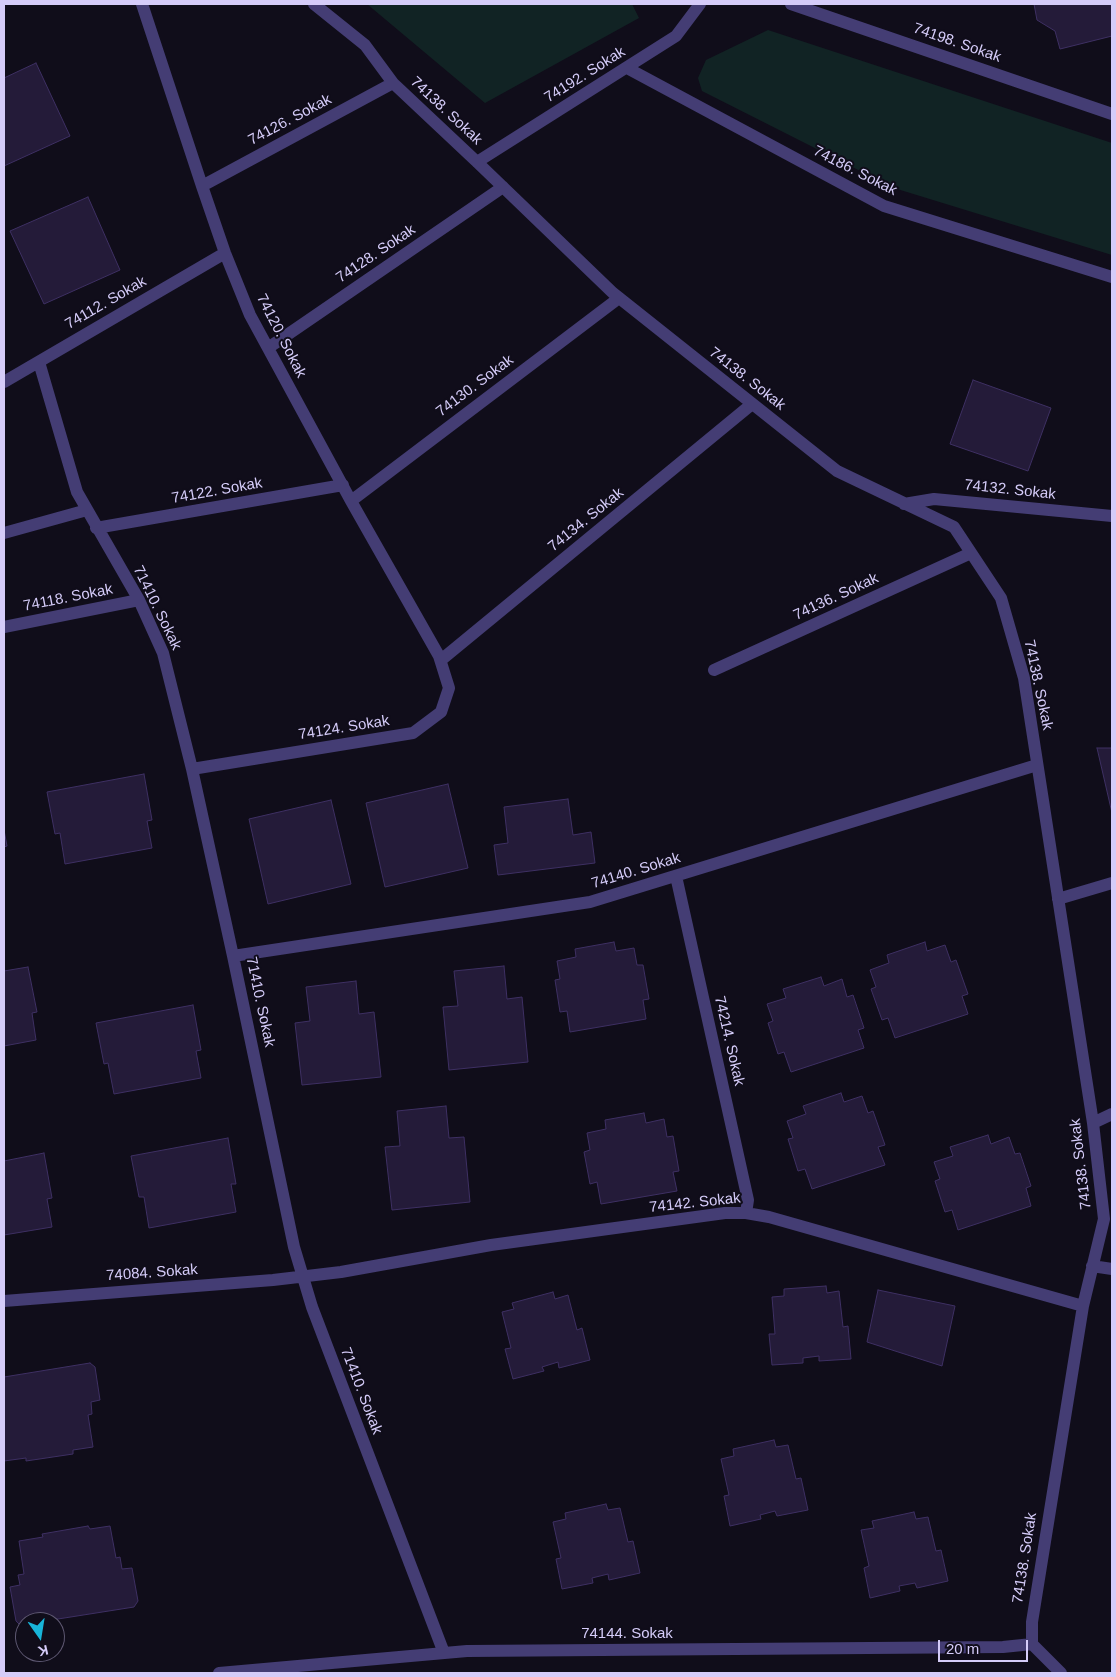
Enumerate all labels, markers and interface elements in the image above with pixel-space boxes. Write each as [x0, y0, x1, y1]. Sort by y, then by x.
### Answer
street label: 74198. Sokak [911, 20, 1003, 66]
street label: 74192. Sokak [541, 43, 629, 107]
street label: 74138. Sokak [406, 73, 486, 149]
street label: 74126. Sokak [245, 91, 335, 149]
street label: 74186. Sokak [810, 142, 900, 200]
street label: 74128. Sokak [333, 221, 419, 287]
street label: 74112. Sokak [62, 273, 150, 333]
street label: 74120. Sokak [252, 291, 310, 381]
street label: 74138. Sokak [705, 344, 789, 414]
street label: 74130. Sokak [433, 351, 517, 421]
street label: 74122. Sokak [170, 474, 264, 508]
street label: 74132. Sokak [963, 476, 1057, 504]
street label: 74134. Sokak [545, 484, 627, 556]
street label: 71410. Sokak [129, 563, 185, 653]
street label: 74136. Sokak [791, 569, 881, 625]
street label: 74118. Sokak [22, 581, 114, 615]
street label: 74138. Sokak [1020, 638, 1056, 732]
street label: 74124. Sokak [297, 712, 391, 744]
street label: 74140. Sokak [590, 849, 682, 893]
street label: 71410. Sokak [242, 955, 278, 1049]
street label: 74214. Sokak [710, 994, 748, 1088]
street label: 74138. Sokak [1066, 1117, 1096, 1211]
street label: 74142. Sokak [648, 1189, 742, 1217]
street label: 74084. Sokak [106, 1261, 198, 1285]
street label: 71410. Sokak [336, 1345, 386, 1437]
street label: 74138. Sokak [1009, 1511, 1041, 1605]
north arrow [15, 1612, 65, 1662]
street label: 74144. Sokak [581, 1625, 673, 1643]
scale bar [941, 1630, 1031, 1662]
text: 20 m [946, 1640, 979, 1657]
text: K [36, 1642, 50, 1660]

